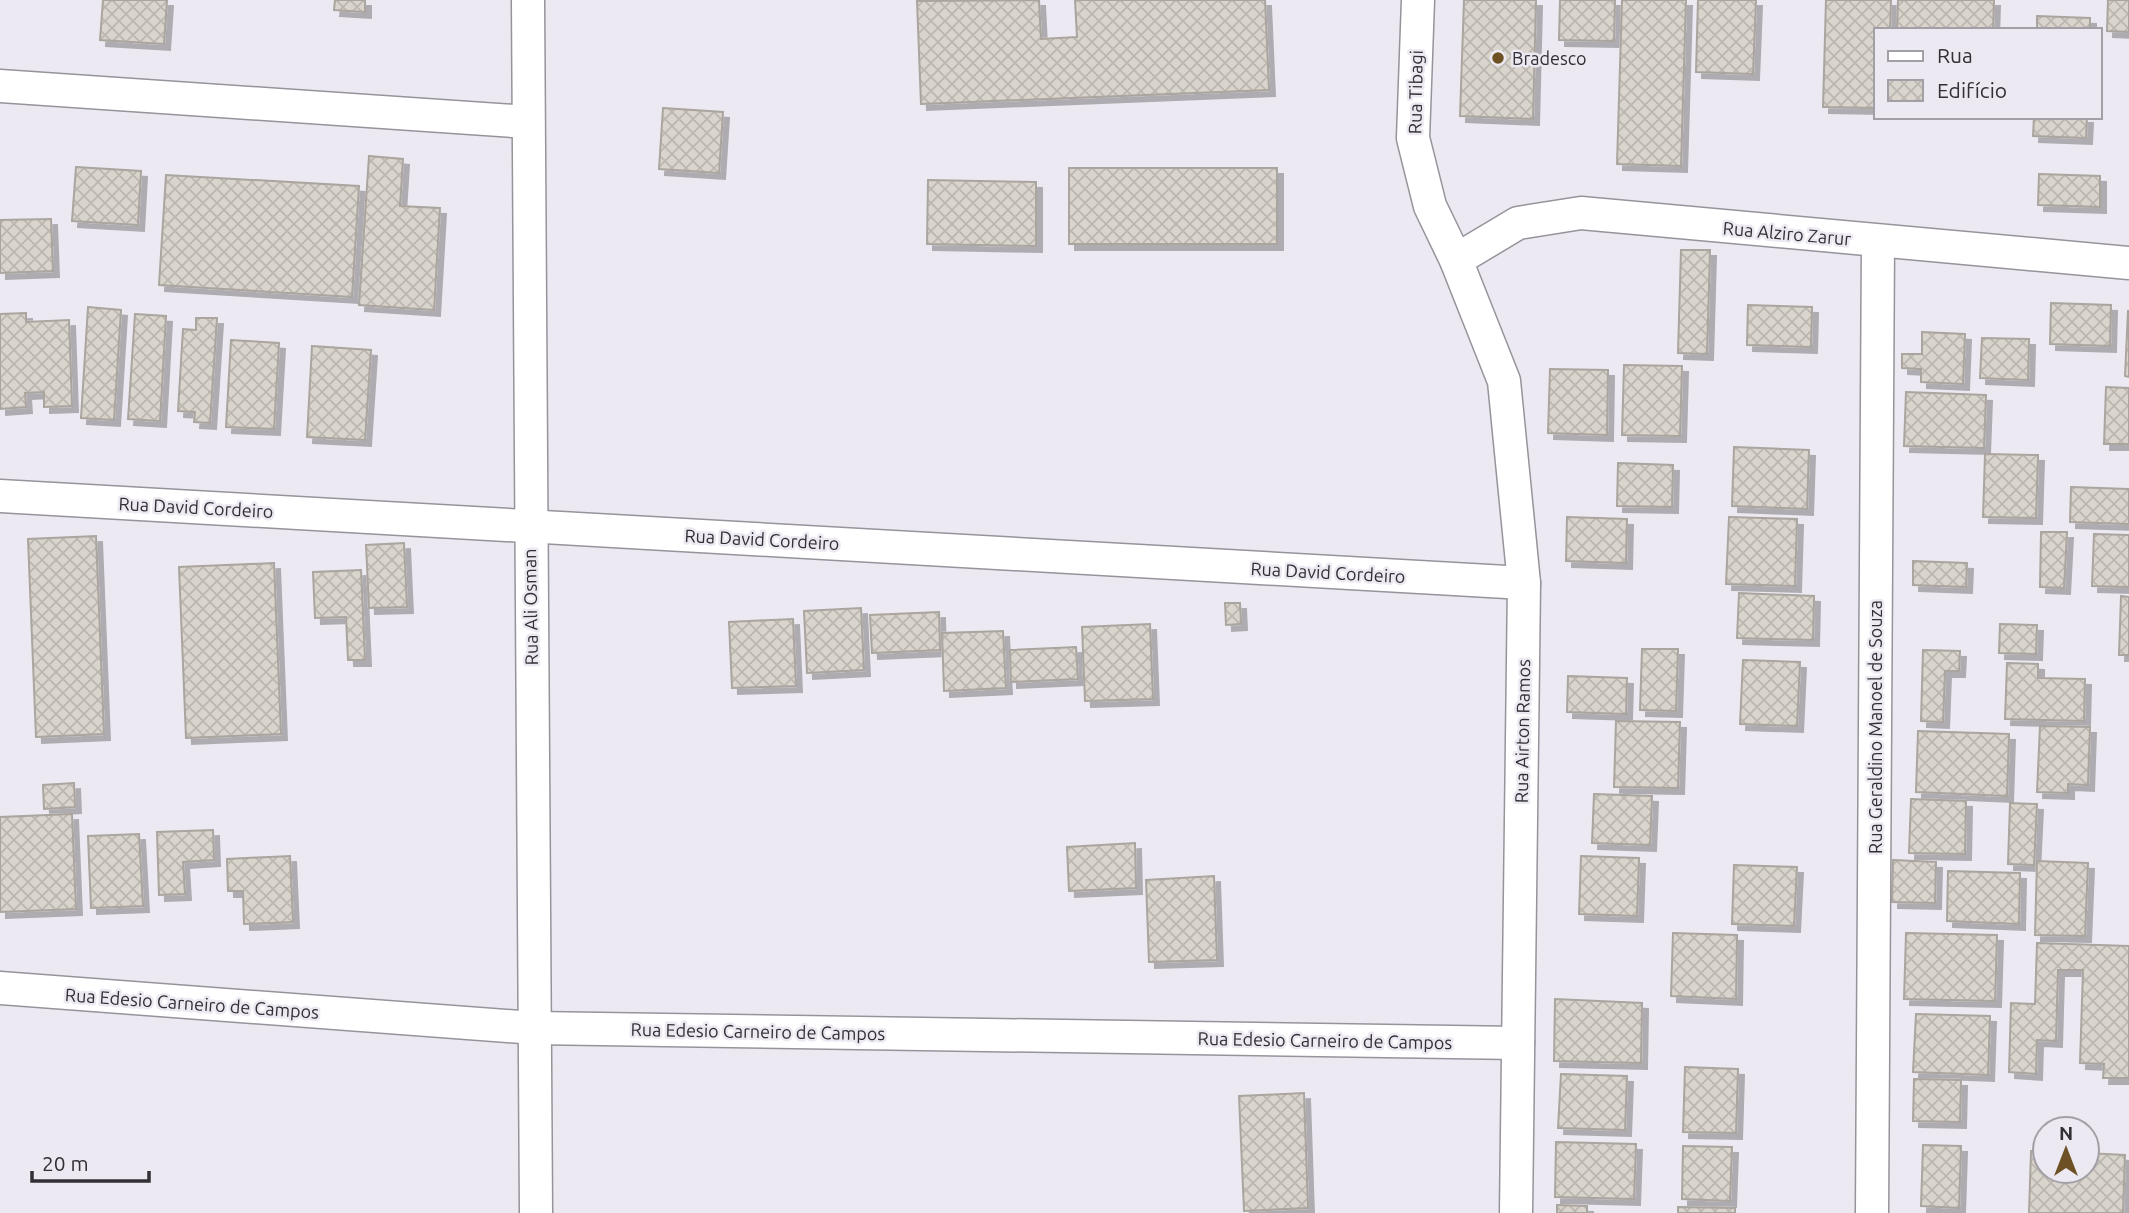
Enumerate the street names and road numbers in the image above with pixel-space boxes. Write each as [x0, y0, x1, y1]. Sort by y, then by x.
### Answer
street label: Rua Tibagi [1404, 50, 1426, 134]
street label: Rua Alziro Zarur [1722, 217, 1852, 249]
street label: Rua David Cordeiro [118, 493, 274, 521]
street label: Rua David Cordeiro [684, 525, 840, 553]
street label: Rua Ali Osman [519, 549, 541, 665]
street label: Rua David Cordeiro [1250, 558, 1406, 586]
street label: Rua Geraldino Manoel de Souza [1865, 600, 1885, 854]
street label: Rua Airton Ramos [1511, 659, 1533, 803]
street label: Rua Edesio Carneiro de Campos [64, 984, 320, 1022]
street label: Rua Edesio Carneiro de Campos [631, 1019, 886, 1043]
street label: Rua Edesio Carneiro de Campos [1198, 1028, 1453, 1052]

